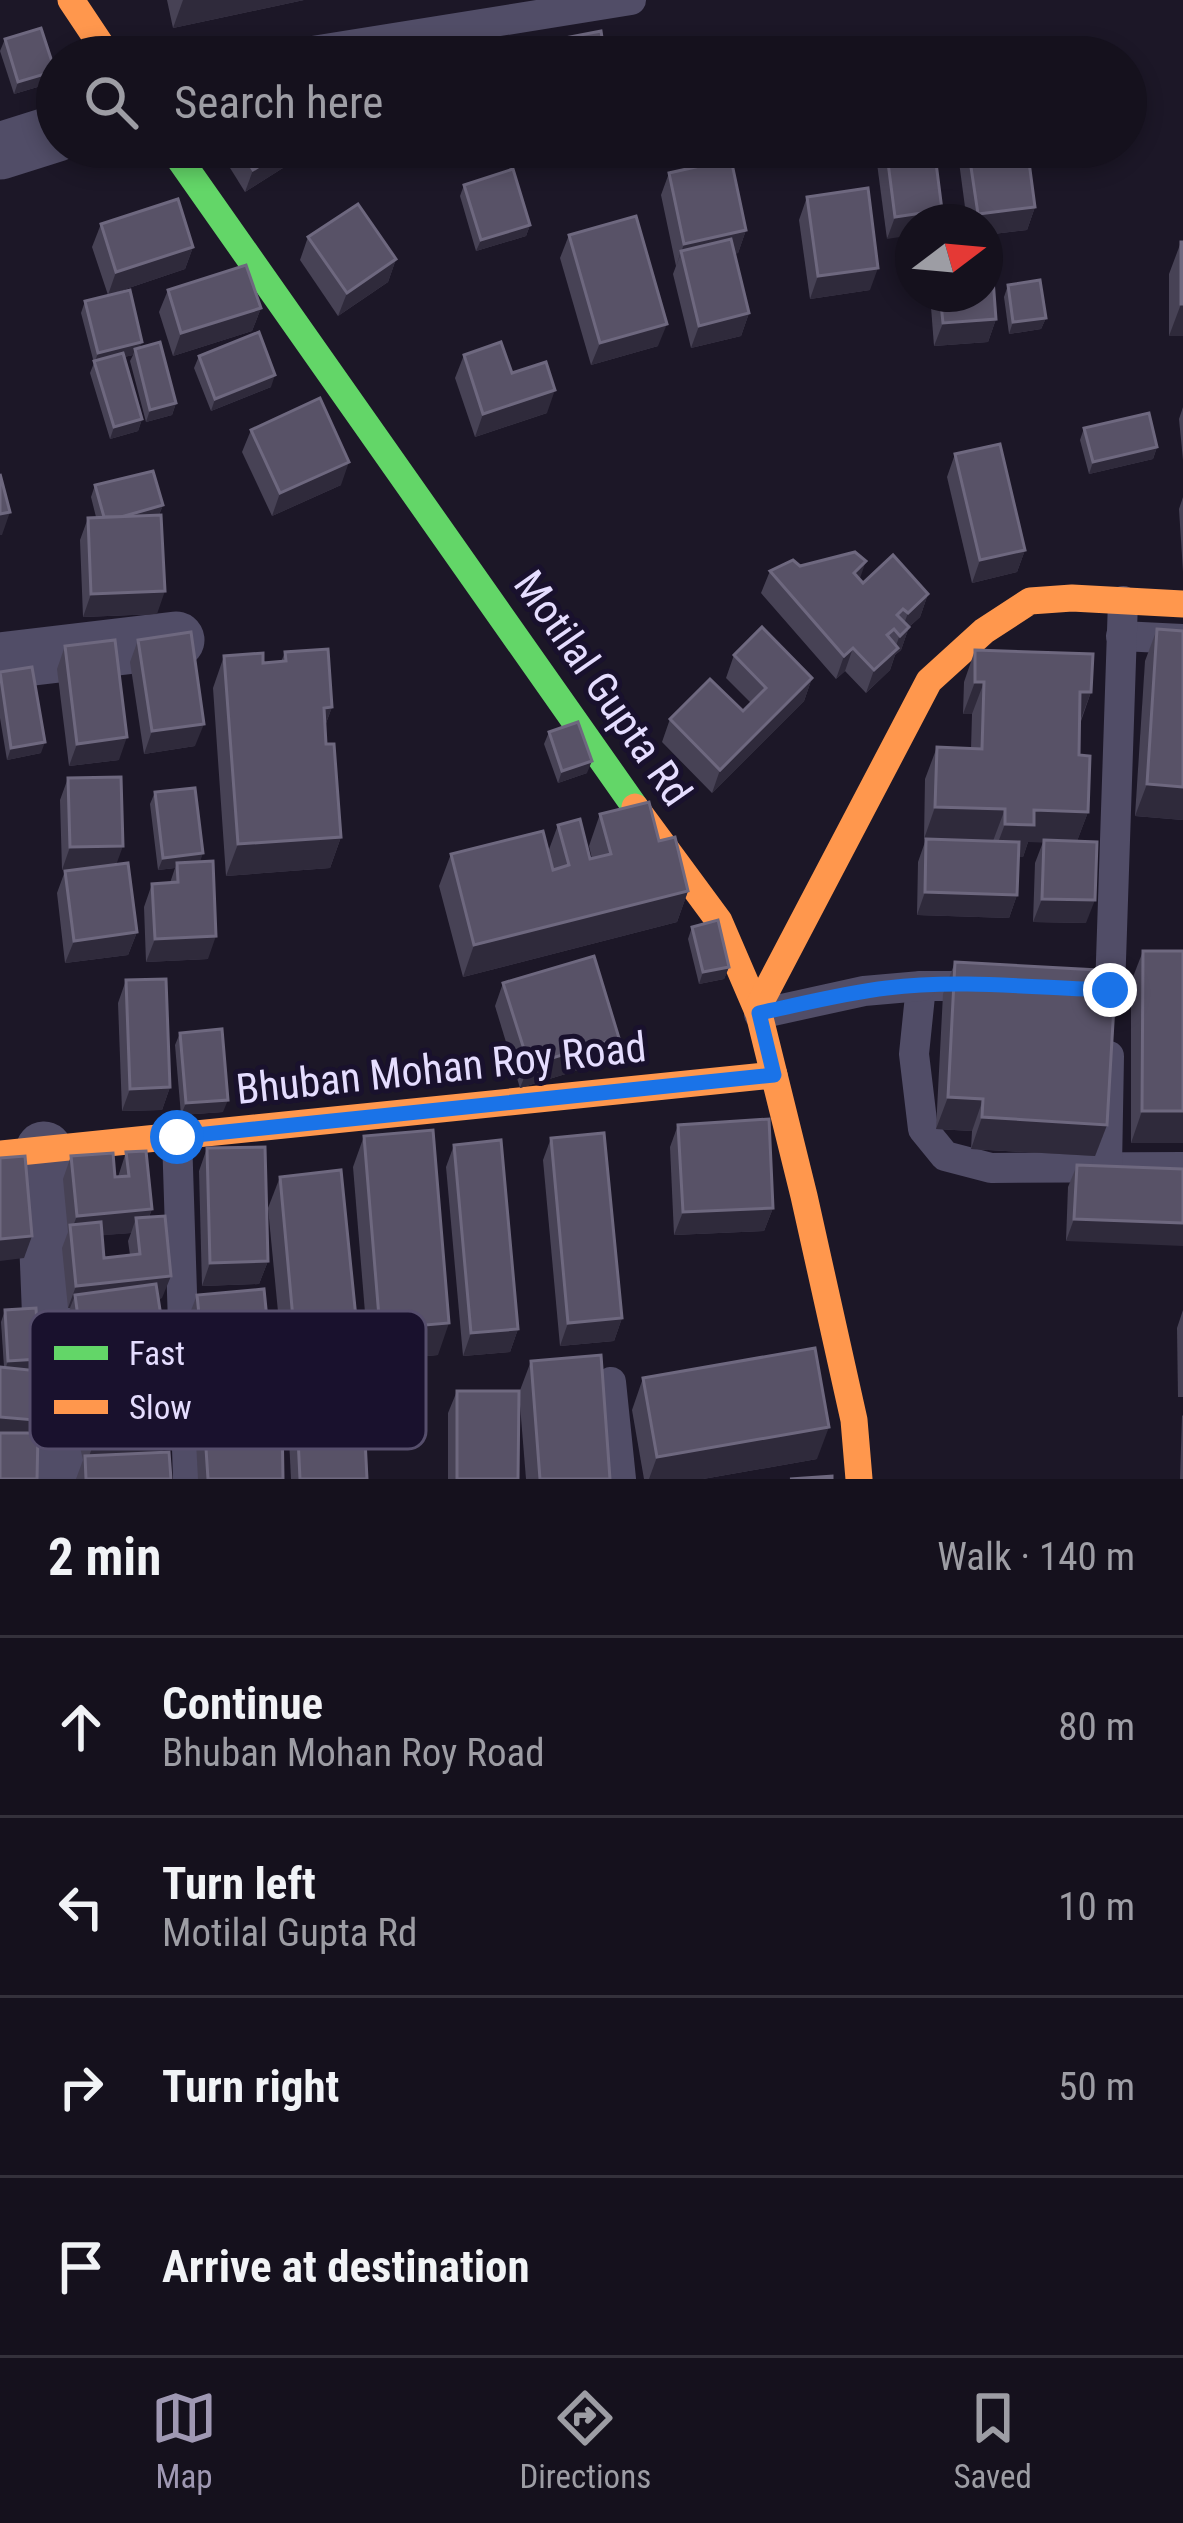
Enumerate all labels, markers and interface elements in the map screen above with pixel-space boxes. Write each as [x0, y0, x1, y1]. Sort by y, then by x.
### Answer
search box [36, 36, 1147, 168]
icon: search [78, 69, 144, 135]
text: Search here [174, 76, 383, 129]
north arrow [895, 204, 1003, 312]
street label: Motilal Gupta Rd [504, 561, 702, 815]
route end [1083, 963, 1137, 1017]
street label: Bhuban Mohan Roy Road [234, 1022, 648, 1114]
route start [150, 1110, 204, 1164]
legend [30, 1311, 426, 1449]
text: Fast [129, 1334, 185, 1373]
text: Slow [129, 1388, 192, 1427]
text: 2 min [48, 1528, 161, 1587]
text: Walk · 140 m [937, 1534, 1135, 1580]
text: Continue [162, 1677, 323, 1730]
icon: ahead [48, 1694, 114, 1760]
text: 80 m [1058, 1704, 1135, 1750]
text: Bhuban Mohan Roy Road [162, 1730, 545, 1776]
text: Turn left [162, 1857, 316, 1910]
icon: left [48, 1874, 114, 1940]
text: 10 m [1058, 1884, 1135, 1930]
text: Motilal Gupta Rd [162, 1910, 417, 1956]
icon: right [48, 2054, 114, 2120]
text: Turn right [162, 2060, 339, 2113]
text: 50 m [1058, 2064, 1135, 2110]
icon: arrive [48, 2234, 114, 2300]
text: Arrive at destination [162, 2240, 530, 2293]
tab: Map [151, 2385, 217, 2496]
tab: Directions [519, 2385, 651, 2496]
tab: Saved [953, 2385, 1032, 2496]

